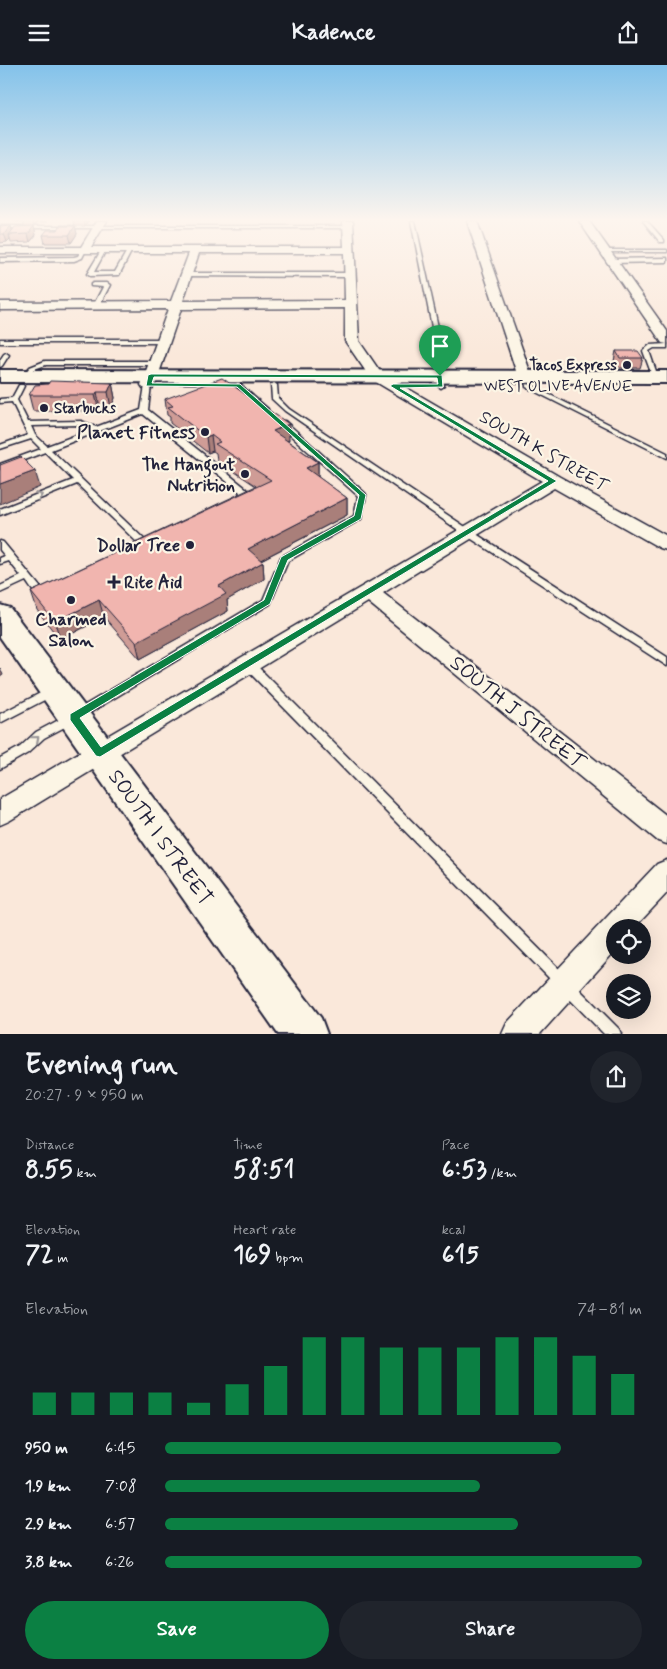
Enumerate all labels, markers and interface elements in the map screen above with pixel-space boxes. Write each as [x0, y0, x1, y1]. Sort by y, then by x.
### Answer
icon: menu [25, 19, 53, 47]
text: Kadence [292, 19, 375, 47]
icon: share [614, 19, 642, 47]
pin [419, 325, 461, 376]
icon: arrive [426, 332, 454, 360]
place label: Tacos Express [529, 356, 617, 376]
marker: Tacos Express [621, 359, 633, 371]
street label: WEST OLIVE AVENUE [484, 377, 633, 397]
place label: Starbucks [54, 399, 116, 419]
marker: Starbucks [38, 402, 50, 414]
street label: SOUTH K STREET [475, 405, 613, 499]
place label: Planet Fitness [77, 421, 195, 445]
marker: Planet Fitness [199, 426, 211, 438]
place label: The Hangout Nutrition [142, 453, 235, 498]
marker: The Hangout Nutrition [239, 468, 251, 480]
one-way arrow [34, 492, 43, 502]
place label: Dollar Tree [97, 534, 180, 558]
marker: Dollar Tree [184, 539, 196, 551]
place label: Rite Aid [124, 571, 182, 595]
marker: Rite Aid [108, 576, 120, 588]
marker: Charmed Salon [65, 594, 77, 606]
place label: Charmed Salon [35, 608, 107, 653]
street label: SOUTH J STREET [444, 649, 592, 777]
one-way arrow [30, 736, 39, 745]
street label: SOUTH I STREET [101, 764, 219, 911]
map controls [606, 919, 651, 1019]
button: locate [606, 919, 651, 964]
button: layers [606, 974, 651, 1019]
text: Evening run [25, 1047, 178, 1084]
button: share [590, 1051, 642, 1103]
text: 20:27 · 9 × 950 m [25, 1085, 144, 1106]
text: Distance [25, 1136, 74, 1154]
text: Time [233, 1136, 263, 1154]
text: Pace [442, 1136, 470, 1154]
text: 8.55 [25, 1154, 73, 1187]
text: 58:51 [233, 1154, 294, 1187]
text: 6:53 [442, 1154, 487, 1187]
text: km [73, 1164, 97, 1182]
text: /km [487, 1164, 517, 1182]
text: Elevation [25, 1221, 80, 1239]
text: Heart rate [233, 1221, 296, 1239]
text: kcal [442, 1221, 465, 1239]
text: 72 [25, 1239, 53, 1272]
text: 169 [233, 1239, 271, 1272]
text: 615 [442, 1239, 479, 1272]
text: m [53, 1249, 68, 1267]
text: bpm [271, 1249, 303, 1267]
text: Elevation [25, 1299, 88, 1320]
text: 74–81 m [577, 1299, 642, 1320]
text: 950 m [25, 1438, 68, 1459]
text: 6:45 [105, 1438, 135, 1459]
text: 1.9 km [25, 1476, 71, 1497]
text: 7:08 [105, 1476, 137, 1497]
text: 2.9 km [25, 1514, 72, 1535]
text: 6:57 [105, 1514, 135, 1535]
text: 3.8 km [25, 1552, 72, 1573]
text: 6:26 [105, 1552, 134, 1573]
button: Save [25, 1601, 329, 1659]
button: Share [339, 1601, 642, 1659]

